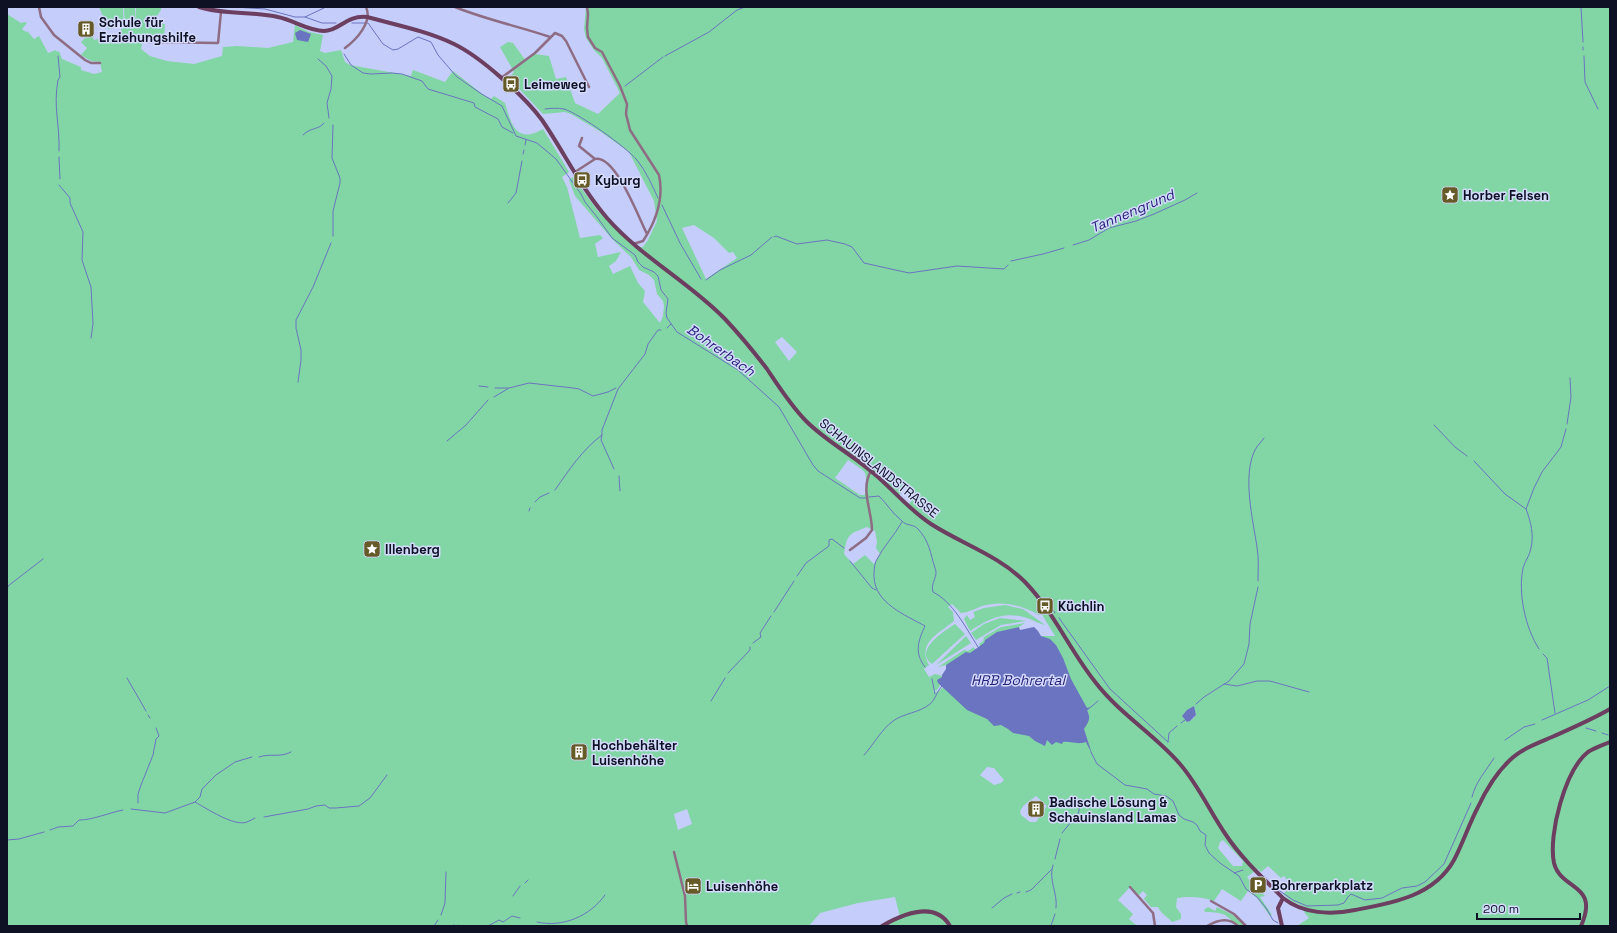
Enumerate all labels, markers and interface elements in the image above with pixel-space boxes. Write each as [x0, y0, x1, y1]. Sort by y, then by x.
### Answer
place label: Schule für Erziehungshilfe [99, 14, 196, 46]
building icon: Schule für Erziehungshilfe [76, 19, 96, 39]
bus stop icon: Leimeweg [501, 74, 521, 94]
place label: Leimeweg [524, 76, 587, 93]
bus stop icon: Kyburg [572, 170, 592, 190]
place label: Kyburg [595, 172, 641, 189]
water label: Tannengrund [1087, 184, 1179, 237]
place icon: Horber Felsen [1440, 185, 1460, 205]
place label: Horber Felsen [1463, 187, 1549, 204]
water label: Bohrerbach [684, 320, 759, 380]
street label: SCHAUINSLANDSTRASSE [816, 415, 942, 521]
place icon: Illenberg [362, 539, 382, 559]
place label: Illenberg [385, 541, 440, 558]
bus stop icon: Küchlin [1035, 596, 1055, 616]
place label: Küchlin [1058, 598, 1105, 615]
water label: HRB Bohrertal [971, 671, 1066, 689]
place label: Hochbehälter Luisenhöhe [592, 737, 677, 769]
building icon: Hochbehälter Luisenhöhe [569, 742, 589, 762]
place label: Badische Lösung & Schauinsland Lamas [1049, 794, 1177, 826]
building icon: Badische Lösung & Schauinsland Lamas [1026, 799, 1046, 819]
parking icon: Bohrerparkplatz [1248, 875, 1268, 895]
hotel icon: Luisenhöhe [683, 876, 703, 896]
place label: Bohrerparkplatz [1271, 877, 1373, 894]
place label: Luisenhöhe [706, 878, 778, 895]
scale bar [1477, 895, 1580, 921]
text: 200 m [1483, 901, 1519, 917]

